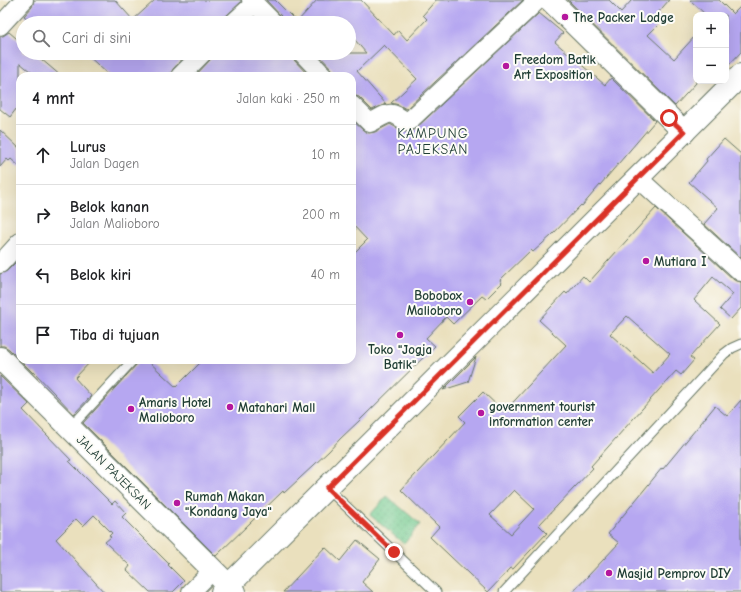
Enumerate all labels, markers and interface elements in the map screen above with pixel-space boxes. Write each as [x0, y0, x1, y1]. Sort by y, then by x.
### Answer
place label: The Packer Lodge [573, 10, 674, 25]
marker: The Packer Lodge [560, 12, 570, 22]
map controls [693, 12, 729, 84]
button: + [693, 12, 729, 48]
search box [16, 16, 356, 60]
icon: search [30, 27, 52, 49]
text: Cari di sini [62, 29, 131, 47]
button: − [693, 48, 729, 84]
place label: Freedom Batik Art Exposition [514, 52, 597, 82]
marker: Freedom Batik Art Exposition [501, 61, 511, 71]
text: 4 mnt [32, 89, 74, 108]
text: Jalan kaki · 250 m [236, 91, 340, 106]
route start [660, 109, 678, 127]
district label: KAMPUNG PAJEKSAN [397, 125, 469, 158]
text: Lurus [70, 138, 106, 156]
icon: ahead [32, 144, 54, 166]
text: 10 m [312, 147, 340, 162]
text: Jalan Dagen [70, 156, 139, 171]
text: Belok kanan [70, 198, 149, 216]
icon: right [32, 204, 54, 226]
text: 200 m [302, 207, 340, 222]
text: Jalan Malioboro [70, 216, 160, 231]
place label: Mutiara I [654, 254, 707, 269]
marker: Mutiara I [641, 256, 651, 266]
icon: left [32, 264, 54, 286]
text: Belok kiri [70, 266, 131, 284]
text: 40 m [311, 267, 340, 282]
place label: Bobobox Malioboro [407, 288, 463, 318]
marker: Bobobox Malioboro [465, 297, 475, 307]
icon: arrive [32, 324, 54, 346]
text: Tiba di tujuan [70, 326, 159, 344]
marker: Toko "Jogja Batik" [395, 330, 405, 340]
place label: Toko "Jogja Batik" [368, 342, 432, 372]
place label: Amaris Hotel Malioboro [139, 395, 211, 425]
place label: government tourist information center [489, 399, 596, 429]
place label: Matahari Mall [238, 400, 315, 415]
marker: Matahari Mall [225, 402, 235, 412]
marker: Amaris Hotel Malioboro [126, 404, 136, 414]
marker: government tourist information center [476, 408, 486, 418]
street label: JALAN PAJEKSAN [74, 432, 154, 512]
place label: Rumah Makan "Kondang Jaya" [185, 489, 272, 519]
marker: Rumah Makan "Kondang Jaya" [172, 498, 182, 508]
route end [385, 543, 403, 561]
place label: Masjid Pemprov DIY [617, 566, 731, 581]
marker: Masjid Pemprov DIY [604, 568, 614, 578]

